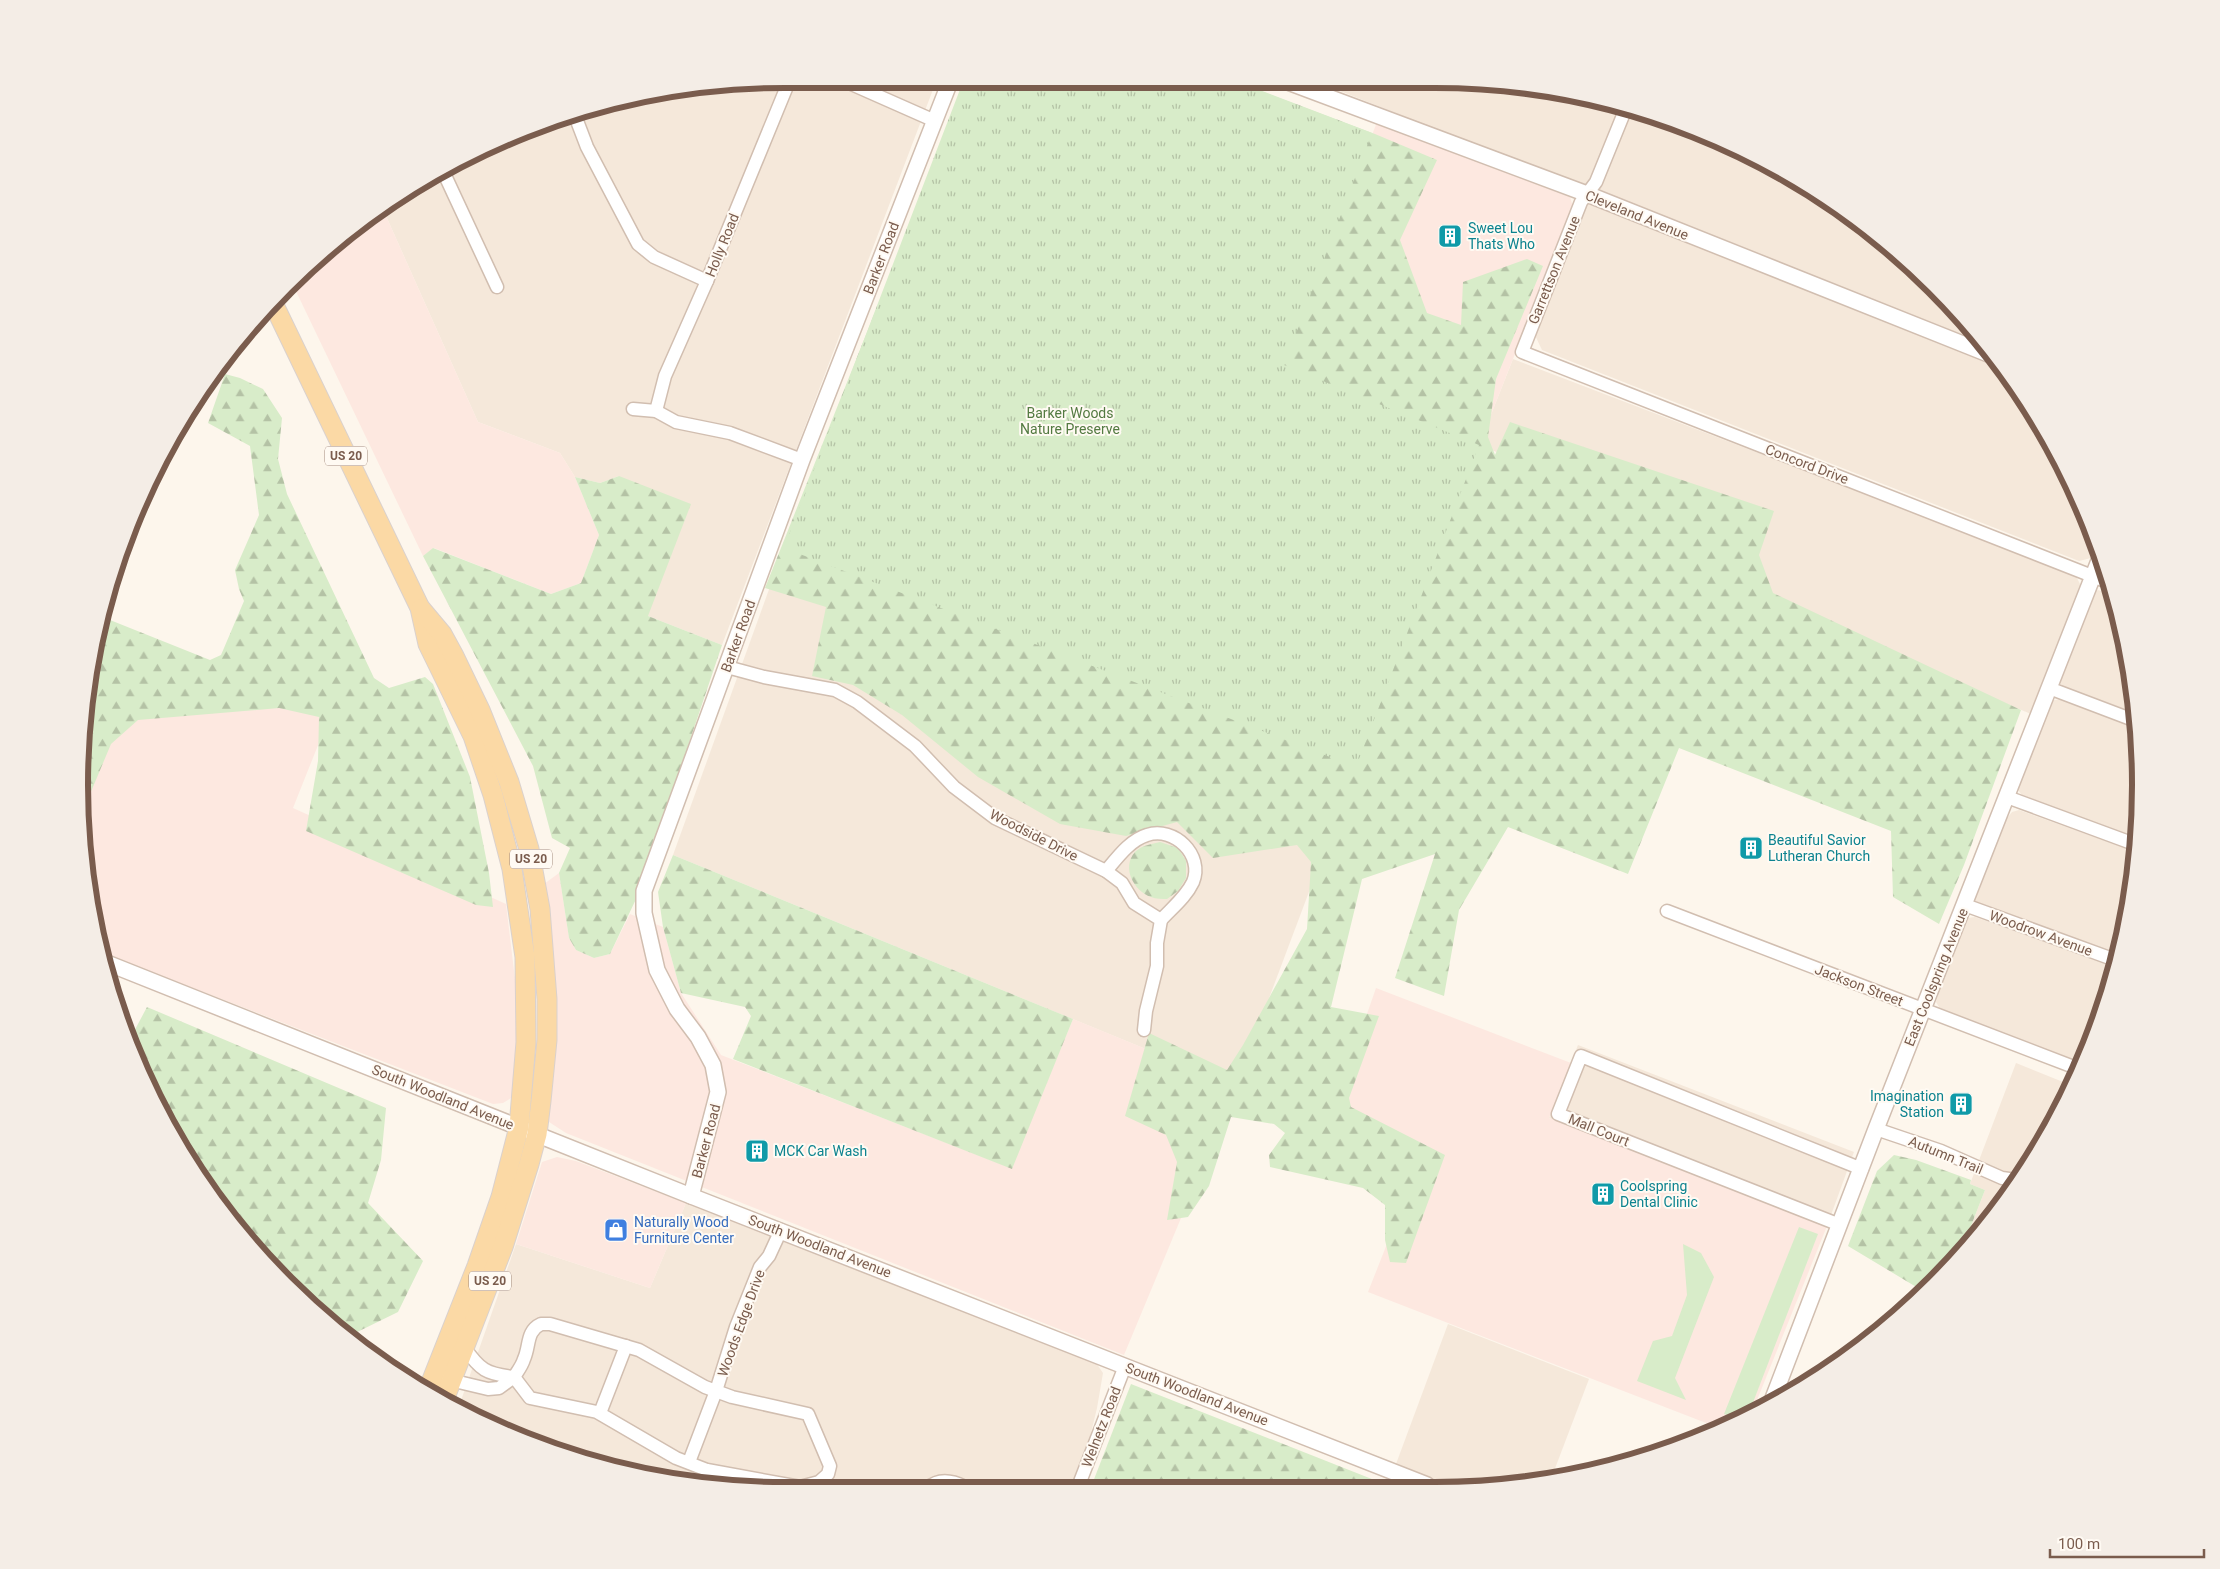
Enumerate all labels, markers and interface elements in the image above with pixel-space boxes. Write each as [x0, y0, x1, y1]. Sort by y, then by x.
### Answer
street label: Cleveland Avenue [1583, 187, 1691, 243]
street label: Holly Road [702, 211, 742, 279]
street label: Garrettson Avenue [1525, 214, 1583, 326]
street label: Barker Road [860, 220, 902, 296]
place label: Sweet Lou Thats Who [1468, 220, 1535, 252]
building icon: Sweet Lou Thats Who [1437, 223, 1463, 249]
park label: Barker Woods Nature Preserve [1020, 405, 1120, 437]
street label: Concord Drive [1763, 441, 1851, 487]
road number: US 20 [325, 446, 367, 466]
street label: Barker Road [718, 598, 758, 674]
street label: Woodside Drive [987, 806, 1081, 864]
place label: Beautiful Savior Lutheran Church [1768, 832, 1870, 864]
building icon: Beautiful Savior Lutheran Church [1738, 835, 1764, 861]
road number: US 20 [510, 850, 552, 869]
street label: East Coolspring Avenue [1901, 906, 1971, 1048]
street label: Woodrow Avenue [1987, 907, 2095, 959]
street label: Jackson Street [1813, 961, 1906, 1009]
street label: South Woodland Avenue [370, 1061, 516, 1133]
place label: Imagination Station [1870, 1088, 1944, 1120]
building icon: Imagination Station [1948, 1091, 1974, 1117]
street label: Barker Road [688, 1102, 724, 1180]
street label: Mall Court [1566, 1110, 1632, 1150]
street label: Autumn Trail [1906, 1133, 1986, 1177]
building icon: MCK Car Wash [744, 1138, 770, 1164]
place label: MCK Car Wash [774, 1143, 867, 1159]
place label: Coolspring Dental Clinic [1620, 1178, 1698, 1210]
building icon: Coolspring Dental Clinic [1590, 1181, 1616, 1207]
street label: South Woodland Avenue [746, 1211, 894, 1281]
place label: Naturally Wood Furniture Center [634, 1214, 734, 1246]
shop icon: Naturally Wood Furniture Center [603, 1217, 629, 1243]
street label: Woods Edge Drive [714, 1267, 768, 1379]
road number: US 20 [469, 1272, 511, 1290]
street label: South Woodland Avenue [1123, 1359, 1271, 1429]
street label: Welnetz Road [1078, 1384, 1124, 1470]
scale bar [2050, 1526, 2204, 1558]
text: 100 m [2058, 1535, 2100, 1553]

